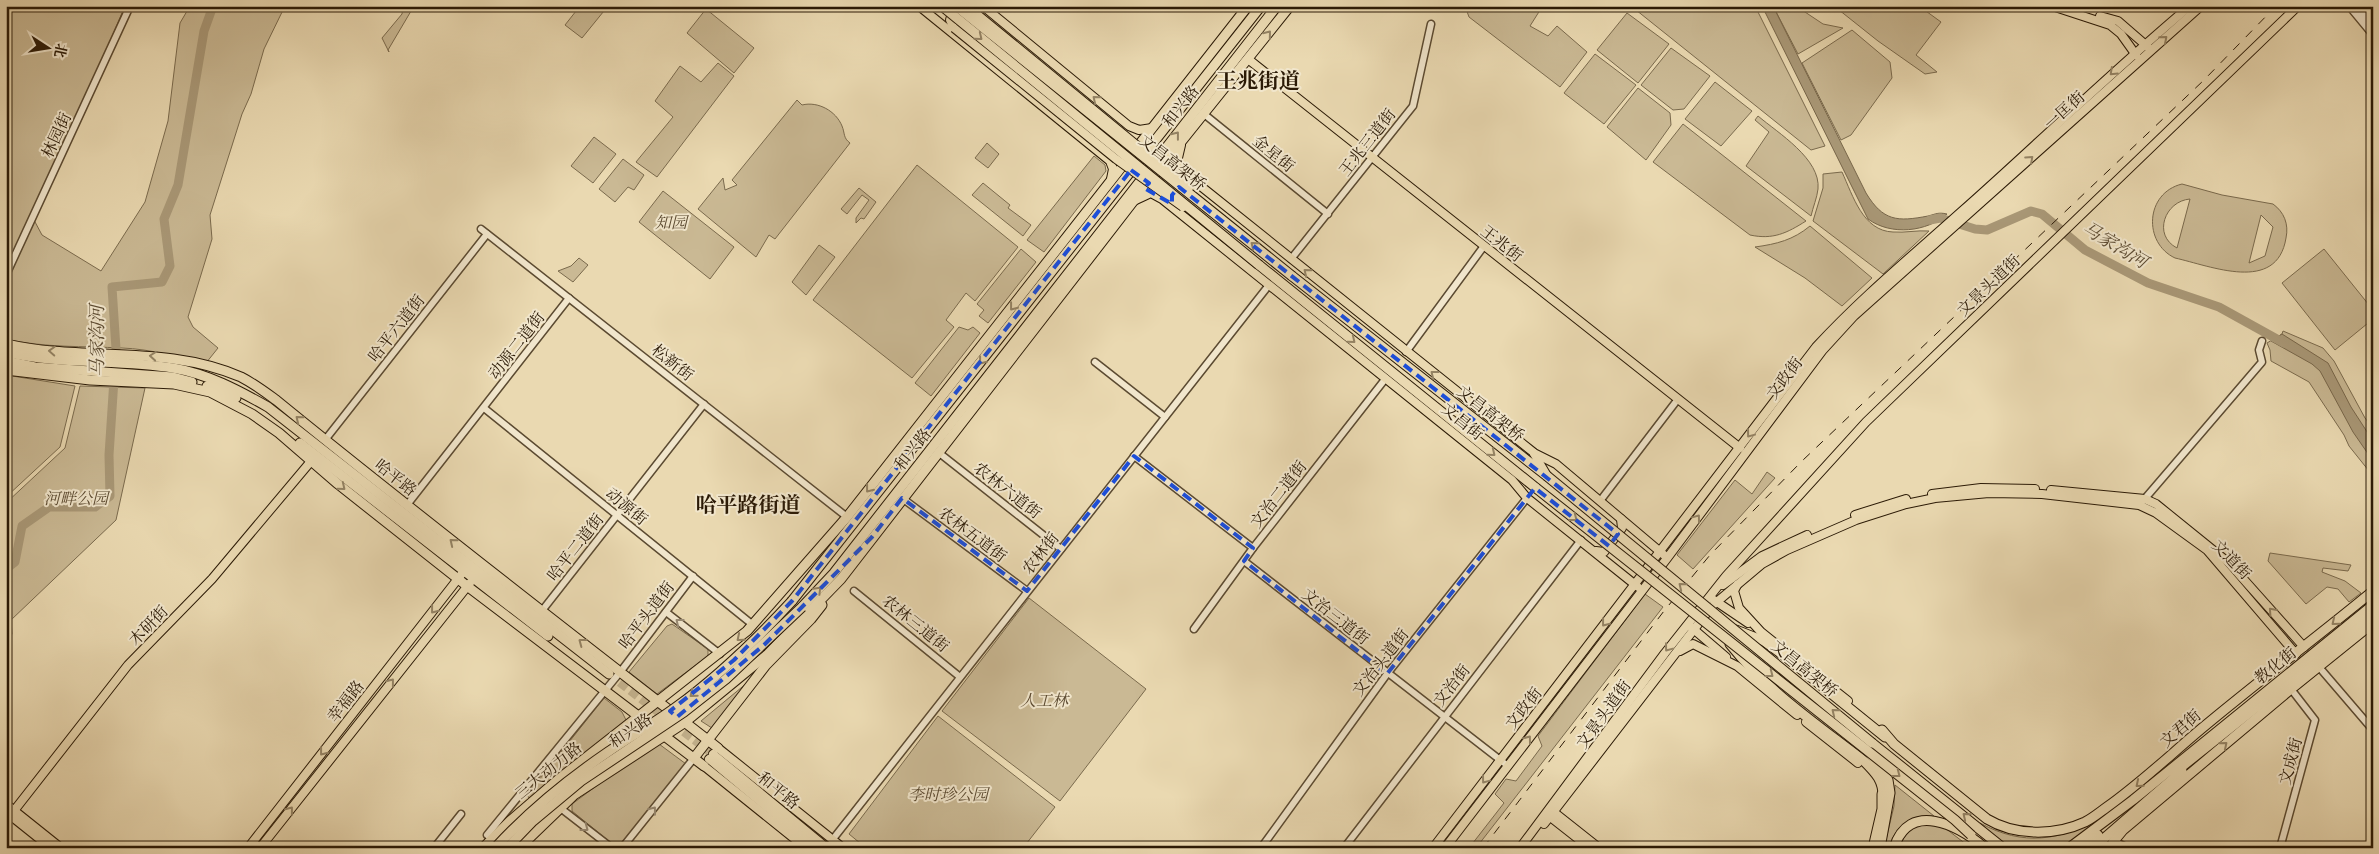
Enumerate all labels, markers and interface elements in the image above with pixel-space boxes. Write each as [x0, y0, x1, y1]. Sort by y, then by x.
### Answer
north arrow [22, 22, 72, 72]
one-way arrow [1263, 30, 1272, 39]
one-way arrow [974, 31, 983, 40]
one-way arrow [2158, 36, 2167, 45]
text: 北 [49, 42, 72, 60]
district label: 王兆街道 [1216, 65, 1300, 96]
one-way arrow [2109, 66, 2118, 75]
street label: 和兴路 [1156, 80, 1204, 132]
street label: 一匡街 [2038, 85, 2090, 135]
one-way arrow [1093, 96, 1102, 105]
street label: 王兆三道街 [1333, 103, 1401, 181]
street label: 林园街 [35, 108, 77, 162]
street label: 文昌高架桥 [1134, 128, 1212, 196]
street label: 金星街 [1248, 129, 1300, 177]
one-way arrow [1171, 132, 1179, 141]
one-way arrow [2024, 156, 2033, 165]
park label: 知园 [655, 210, 690, 234]
water label: 马家沟河 [2077, 214, 2156, 276]
street label: 王兆街 [1476, 219, 1528, 267]
one-way arrow [1251, 242, 1260, 251]
street label: 文景头道街 [1951, 249, 2025, 321]
one-way arrow [1303, 269, 1312, 278]
street label: 哈平六道街 [362, 289, 430, 367]
one-way arrow [1010, 301, 1019, 310]
water label: 马家沟河 [83, 302, 110, 377]
street label: 动源二道街 [482, 306, 550, 384]
one-way arrow [1346, 334, 1355, 342]
street label: 松新街 [647, 338, 699, 386]
one-way arrow [48, 345, 56, 356]
one-way arrow [149, 351, 157, 362]
street label: 文政街 [1760, 352, 1808, 404]
one-way arrow [979, 355, 987, 364]
one-way arrow [1431, 371, 1440, 379]
street label: 文昌高架桥 [1452, 379, 1530, 447]
street label: 文昌街 [1437, 397, 1489, 445]
one-way arrow [296, 415, 305, 424]
street label: 和兴路 [888, 423, 936, 475]
one-way arrow [1748, 428, 1756, 437]
one-way arrow [1486, 447, 1495, 455]
street label: 哈平路 [370, 453, 422, 501]
street label: 文治二道街 [1244, 455, 1312, 533]
street label: 农林六道街 [969, 456, 1047, 524]
one-way arrow [336, 482, 345, 490]
street label: 动源街 [601, 482, 653, 530]
one-way arrow [867, 483, 875, 492]
park label: 河畔公园 [44, 486, 111, 510]
district label: 哈平路街道 [696, 489, 801, 520]
street label: 农林五道街 [934, 500, 1012, 568]
street label: 哈平二道街 [541, 508, 609, 586]
one-way arrow [1568, 513, 1577, 521]
one-way arrow [1691, 514, 1700, 524]
street label: 农林街 [1016, 527, 1064, 579]
street label: 文道街 [2207, 533, 2257, 585]
one-way arrow [450, 539, 459, 548]
street label: 哈平头道街 [612, 576, 680, 654]
street label: 文治三道街 [1297, 582, 1375, 650]
one-way arrow [1679, 584, 1688, 592]
one-way arrow [812, 587, 821, 596]
street label: 农林三道街 [877, 588, 955, 658]
street label: 木研街 [123, 599, 173, 651]
one-way arrow [432, 604, 440, 613]
one-way arrow [2269, 607, 2278, 616]
one-way arrow [2332, 616, 2341, 624]
one-way arrow [1603, 617, 1611, 626]
one-way arrow [676, 619, 685, 627]
street label: 文治头道街 [1346, 623, 1414, 701]
one-way arrow [736, 632, 745, 641]
street label: 文昌高架桥 [1766, 633, 1844, 703]
one-way arrow [578, 639, 588, 648]
street label: 教化街 [2249, 641, 2301, 689]
one-way arrow [1666, 642, 1674, 651]
street label: 文治街 [1427, 659, 1475, 711]
one-way arrow [1764, 668, 1773, 676]
street label: 幸福路 [321, 675, 369, 727]
street label: 文景头道街 [1570, 675, 1636, 753]
one-way arrow [385, 679, 393, 688]
street label: 文政街 [1499, 682, 1547, 734]
one-way arrow [690, 688, 699, 696]
park label: 人工林 [1020, 688, 1070, 712]
street label: 文君街 [2154, 703, 2206, 753]
street label: 和兴路 [603, 707, 657, 753]
one-way arrow [1831, 708, 1840, 717]
street label: 三大动力路 [509, 735, 587, 805]
street label: 文成街 [2272, 735, 2308, 787]
one-way arrow [1522, 736, 1530, 745]
one-way arrow [2218, 741, 2227, 750]
one-way arrow [320, 746, 329, 755]
street label: 和平路 [753, 766, 805, 814]
one-way arrow [1892, 769, 1901, 778]
one-way arrow [1482, 774, 1491, 784]
one-way arrow [2136, 778, 2145, 786]
park label: 李时珍公园 [908, 782, 991, 806]
one-way arrow [284, 806, 293, 815]
one-way arrow [647, 806, 656, 815]
one-way arrow [1962, 813, 1971, 822]
one-way arrow [579, 822, 588, 830]

